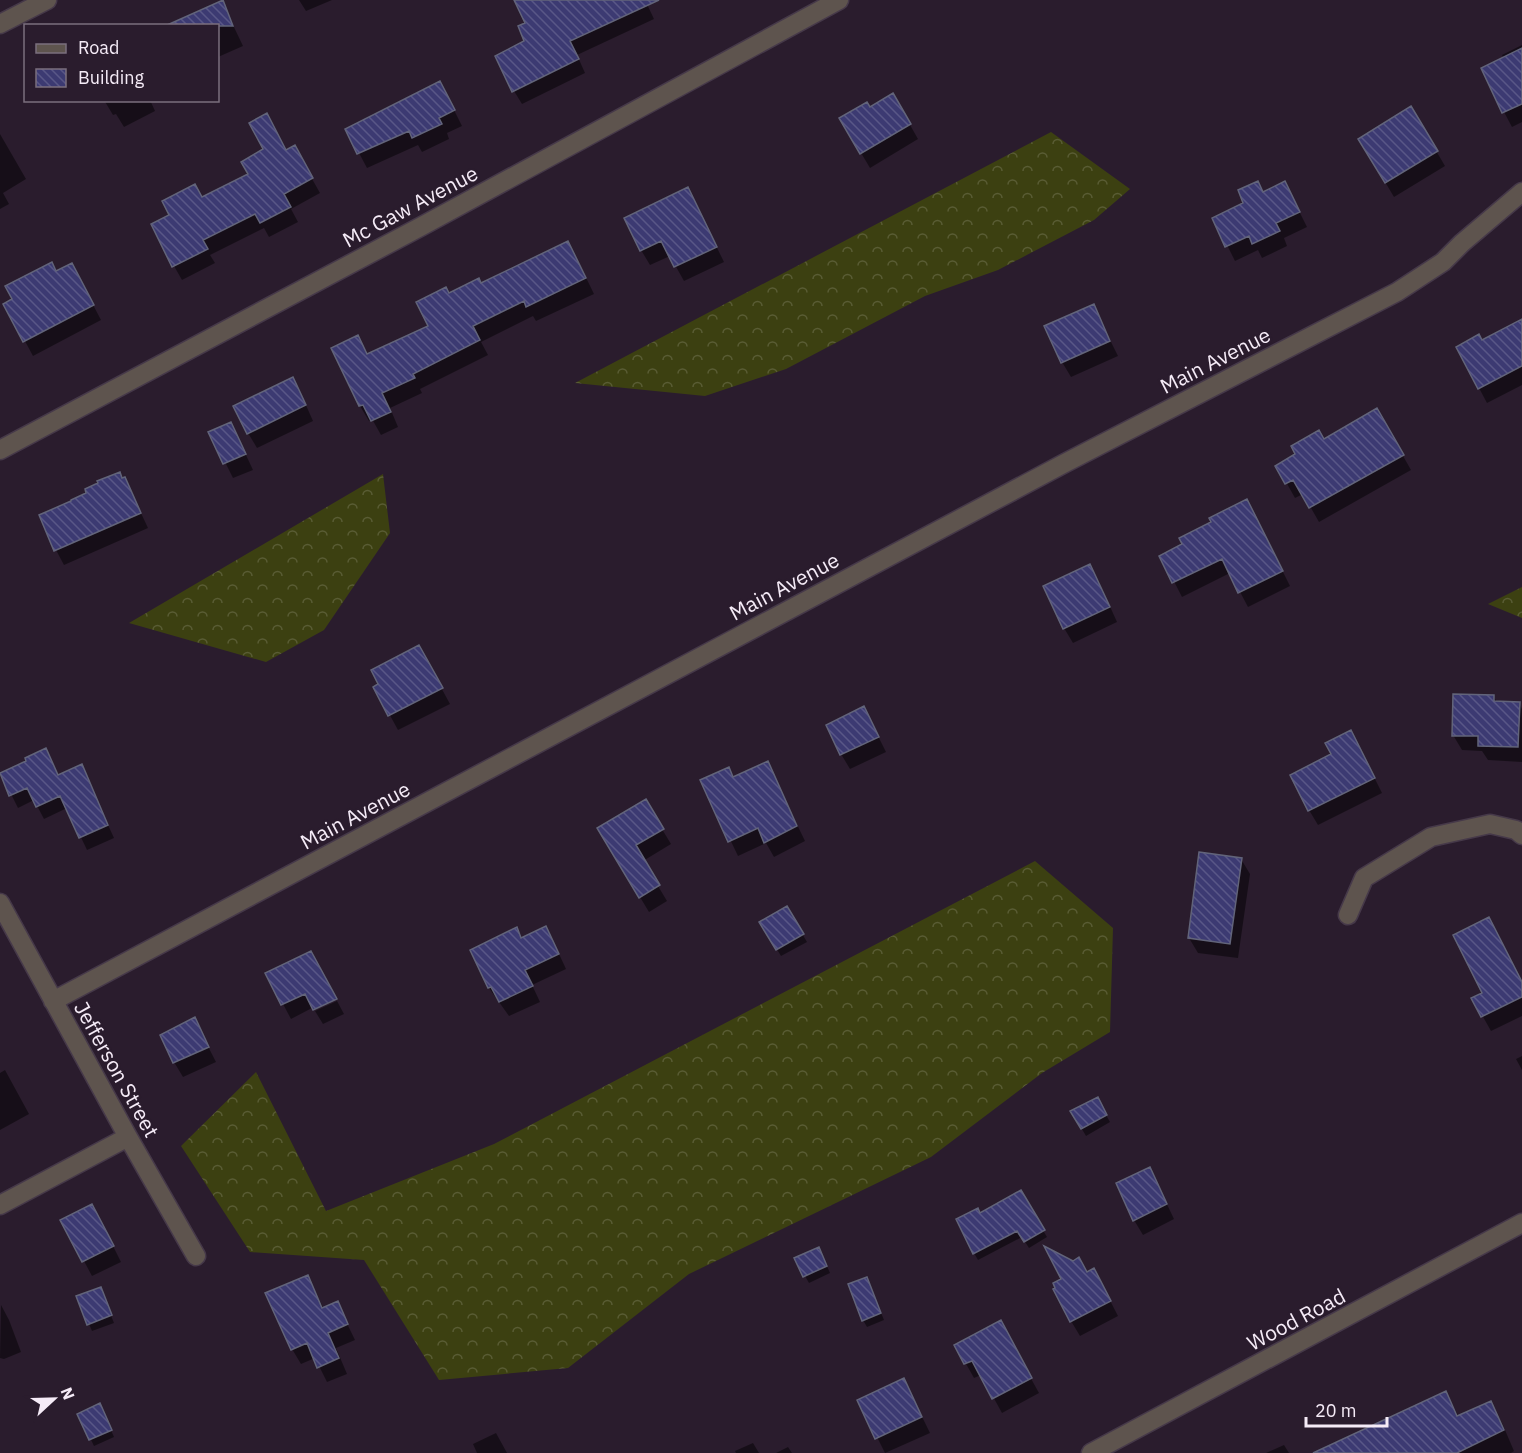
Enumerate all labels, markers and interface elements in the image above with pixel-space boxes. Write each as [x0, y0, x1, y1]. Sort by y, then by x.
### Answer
legend [24, 24, 219, 102]
text: Road [78, 36, 119, 59]
text: Building [78, 66, 145, 89]
street label: Mc Gaw Avenue [337, 159, 483, 253]
street label: Main Avenue [1155, 320, 1275, 400]
street label: Main Avenue [724, 545, 844, 627]
street label: Main Avenue [295, 774, 415, 856]
street label: Jefferson Street [68, 996, 166, 1142]
street label: Wood Road [1242, 1281, 1350, 1357]
north arrow [24, 1369, 84, 1429]
text: N [56, 1384, 79, 1403]
scale bar [1306, 1390, 1387, 1428]
text: 20 m [1315, 1399, 1357, 1422]

